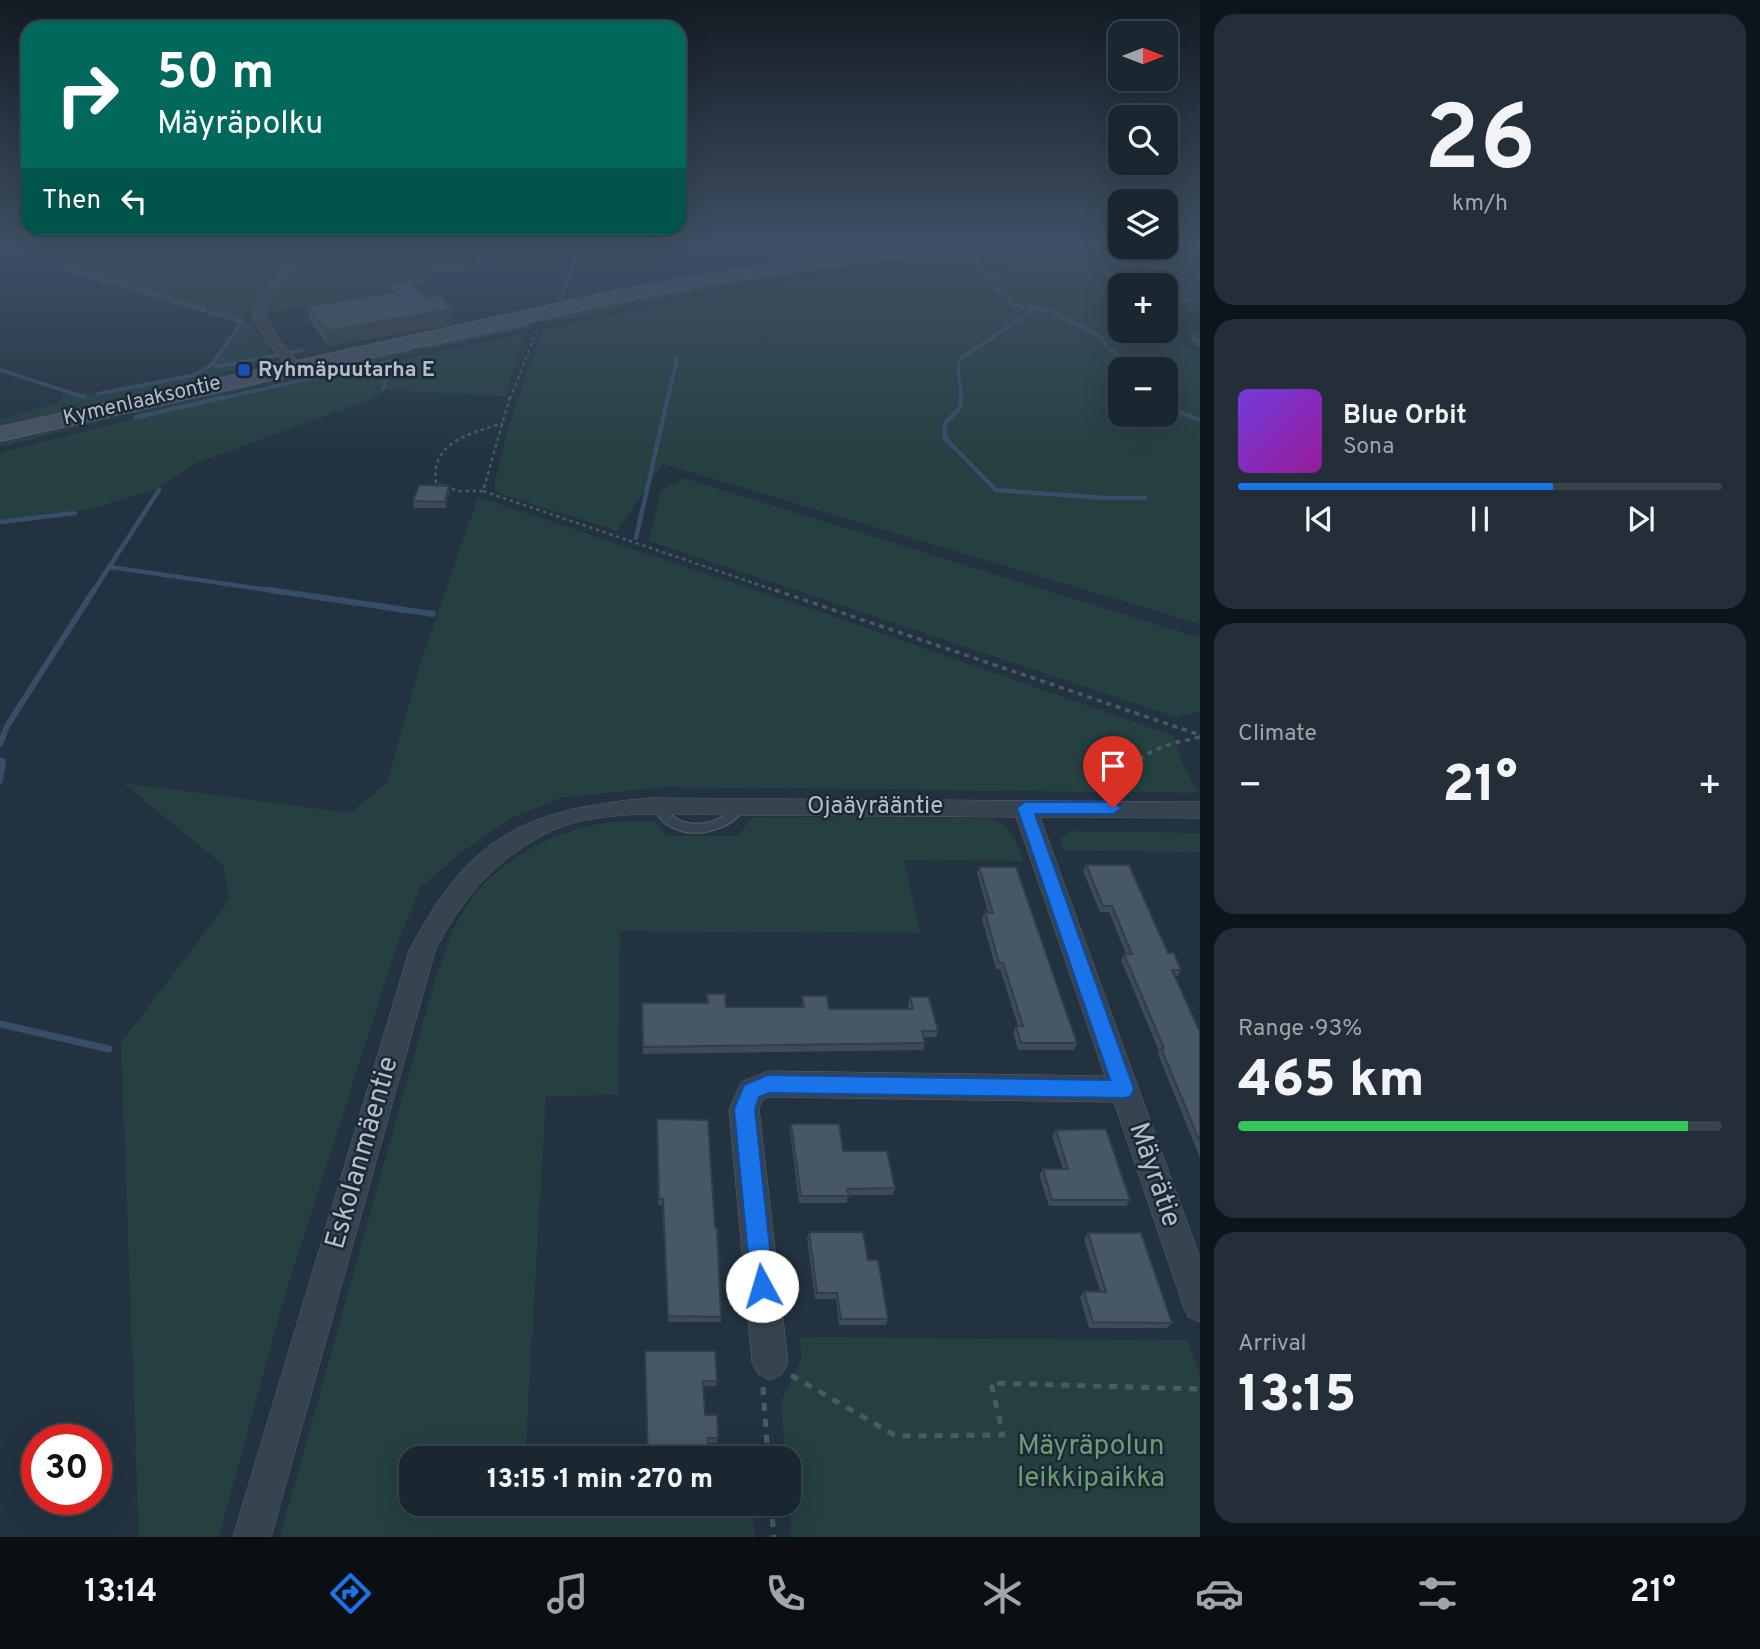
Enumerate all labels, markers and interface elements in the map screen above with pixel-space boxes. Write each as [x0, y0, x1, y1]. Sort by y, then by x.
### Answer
north arrow [1108, 21, 1178, 91]
map controls [1108, 21, 1178, 427]
text: 50 m [157, 44, 274, 106]
icon: right [42, 49, 133, 140]
text: 26 [1424, 87, 1536, 202]
text: Mäyräpolku [157, 105, 323, 145]
button: search [1108, 105, 1178, 175]
icon: left [115, 182, 153, 220]
text: Then [42, 185, 101, 218]
button: layers [1108, 189, 1178, 259]
text: km/h [1452, 190, 1508, 219]
button: + [1108, 273, 1178, 343]
place label: Ryhmäpuutarha E [258, 357, 435, 384]
button: − [1108, 357, 1178, 427]
marker: Ryhmäpuutarha E [236, 362, 252, 378]
street label: Kymenlaaksontie [60, 370, 224, 432]
text: Blue Orbit [1343, 400, 1467, 433]
text: Sona [1343, 433, 1394, 462]
icon: previous [1300, 500, 1338, 538]
icon: pause [1461, 500, 1499, 538]
icon: next [1622, 500, 1660, 538]
text: Climate [1238, 720, 1317, 749]
pin [1083, 736, 1143, 808]
icon: arrive [1094, 747, 1132, 785]
text: 21° [1443, 754, 1517, 820]
text: − [1238, 763, 1263, 812]
text: + [1697, 763, 1722, 812]
street label: Ojaäyrääntie [807, 792, 943, 822]
text: Range · 93% [1238, 1015, 1362, 1044]
text: 465 km [1238, 1049, 1425, 1115]
street label: Eskolanmäentie [318, 1052, 408, 1254]
street label: Mäyrätie [1119, 1118, 1189, 1232]
position arrow [725, 1249, 799, 1323]
text: Arrival [1238, 1330, 1307, 1359]
text: 13:15 [1238, 1364, 1356, 1430]
speed limit sign: 30 [21, 1424, 112, 1515]
park label: Mäyräpolun leikkipaikka [1017, 1429, 1165, 1497]
text: 13:15 · 1 min · 270 m [487, 1464, 713, 1497]
icon: directions [326, 1569, 375, 1618]
icon: music [543, 1569, 592, 1618]
icon: phone [761, 1569, 810, 1618]
icon: climate [978, 1569, 1027, 1618]
icon: car [1195, 1569, 1244, 1618]
icon: filters [1413, 1569, 1462, 1618]
text: 13:14 [84, 1573, 157, 1613]
text: 21° [1630, 1573, 1676, 1613]

